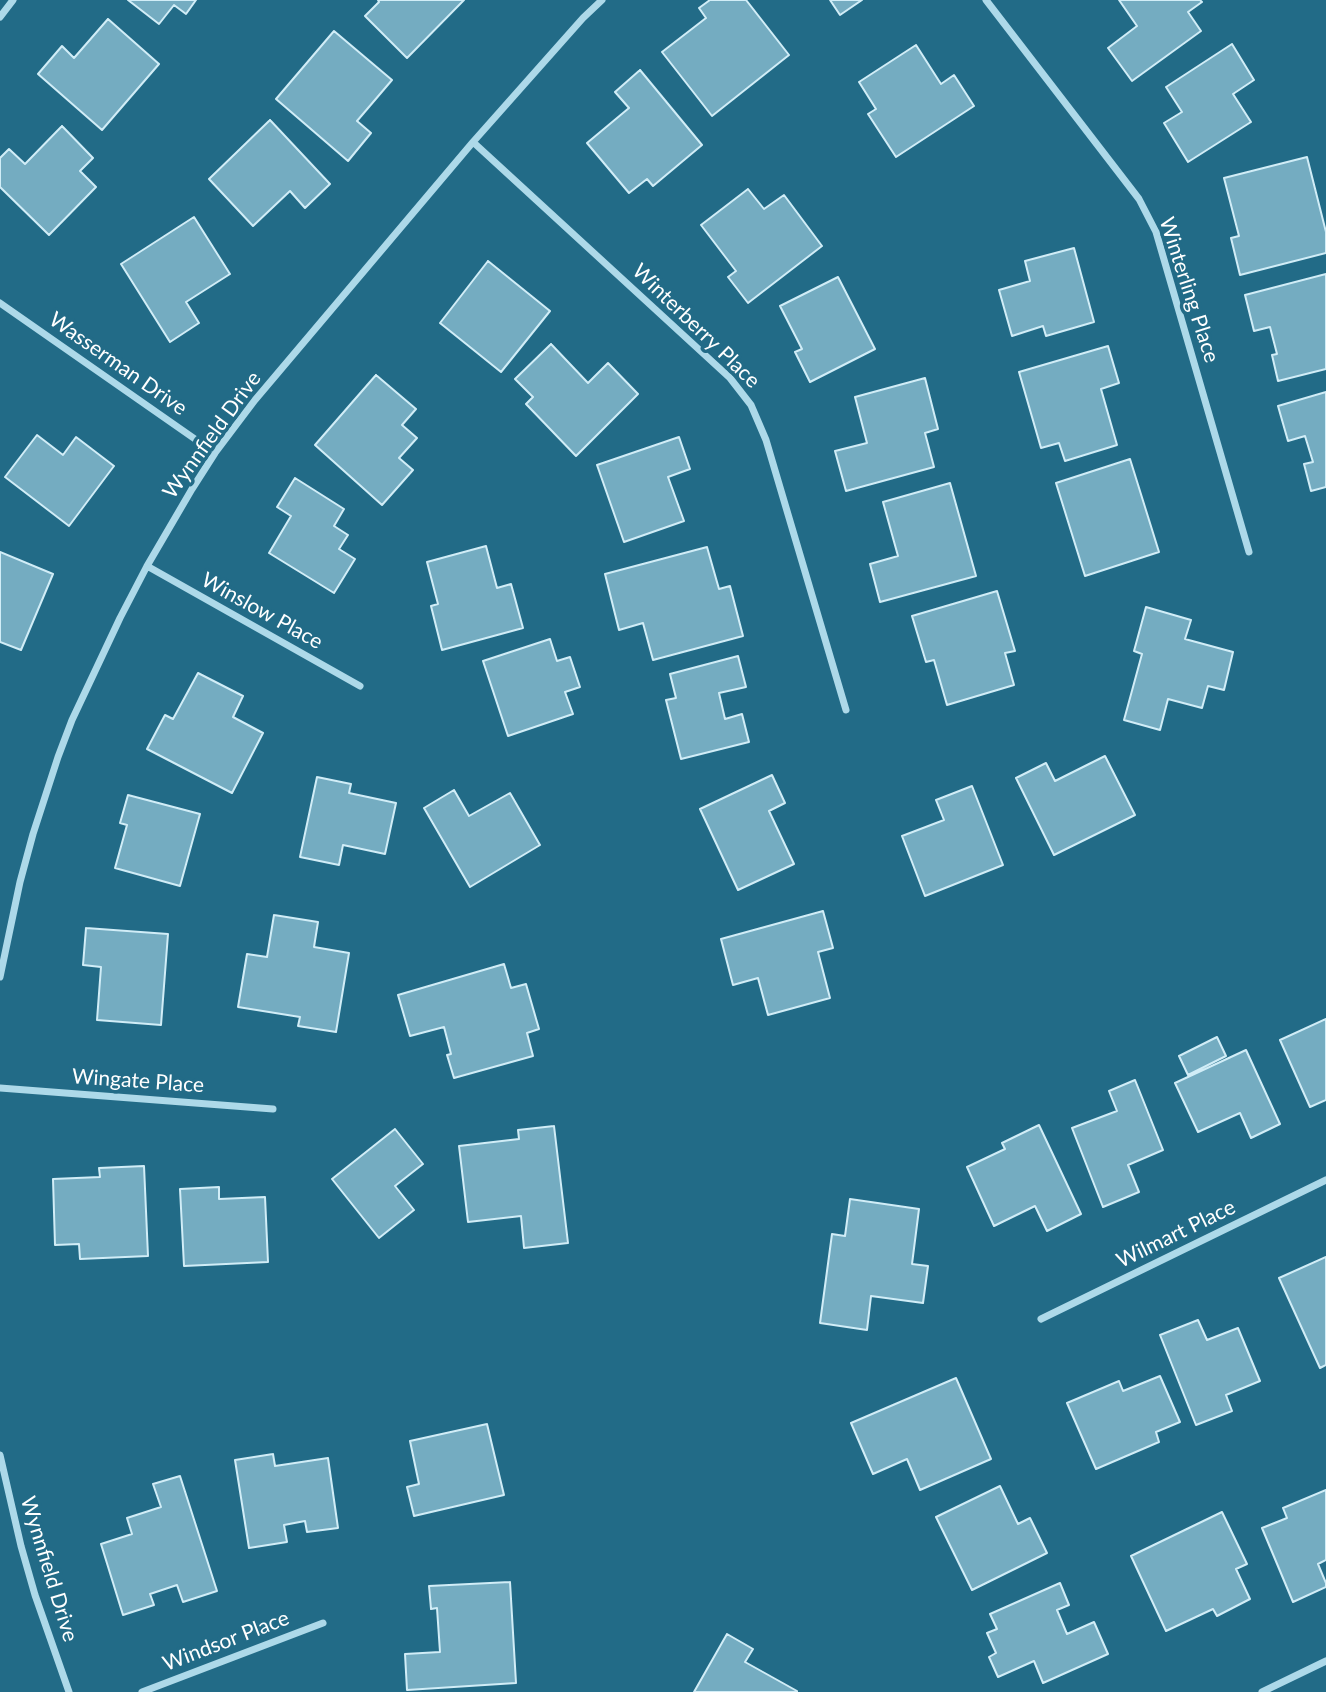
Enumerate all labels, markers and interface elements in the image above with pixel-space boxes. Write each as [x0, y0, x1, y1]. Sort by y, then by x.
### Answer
street label: Winterling Place [1154, 214, 1224, 366]
street label: Winterberry Place [627, 259, 765, 393]
street label: Wasserman Drive [44, 307, 192, 421]
street label: Wynnfield Drive [157, 367, 267, 503]
street label: Winslow Place [197, 567, 327, 655]
street label: Wingate Place [71, 1064, 205, 1098]
street label: Wilmart Place [1113, 1194, 1239, 1274]
street label: Wynnfield Drive [15, 1493, 83, 1645]
street label: Windsor Place [159, 1605, 293, 1677]

